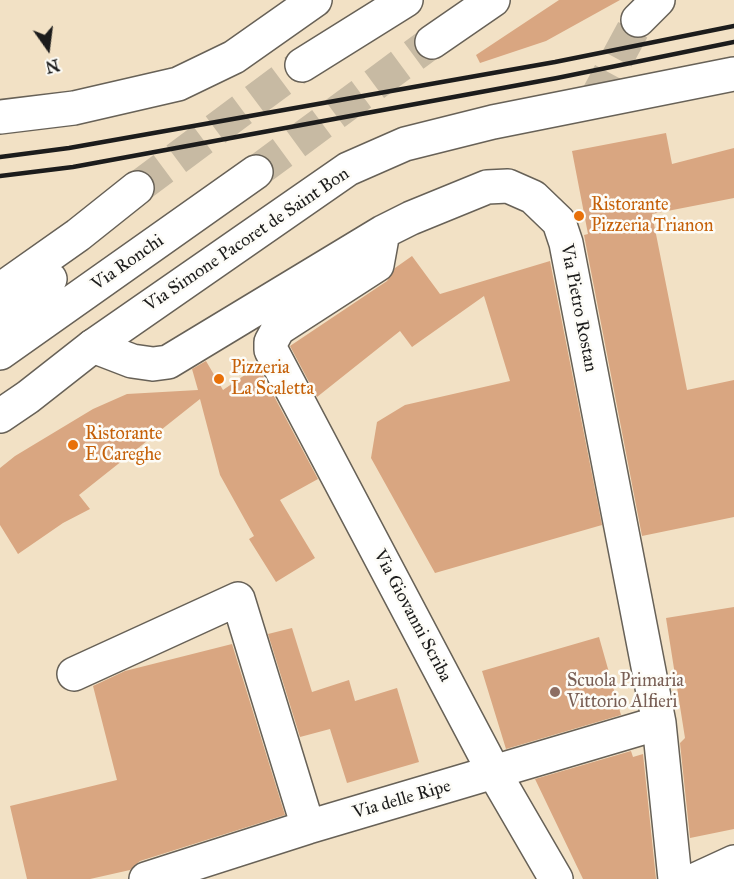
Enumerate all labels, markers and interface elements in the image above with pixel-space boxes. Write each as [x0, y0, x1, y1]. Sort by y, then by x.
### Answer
north arrow [18, 18, 78, 78]
text: N [44, 55, 61, 77]
street label: Via Simone Pacoret de Saint Bon [140, 163, 354, 317]
place label: Ristorante Pizzeria Trianon [591, 195, 713, 238]
marker: Ristorante Pizzeria Trianon [572, 209, 586, 223]
street label: Via Ronchi [88, 230, 168, 296]
street label: Via Pietro Rostan [555, 242, 601, 374]
place label: Pizzeria La Scaletta [231, 358, 314, 400]
marker: Pizzeria La Scaletta [212, 372, 226, 386]
place label: Ristorante E Careghe [85, 424, 163, 466]
marker: Ristorante E Careghe [66, 438, 80, 452]
street label: Via Giovanni Scriba [368, 546, 456, 686]
place label: Scuola Primaria Vittorio Alfieri [567, 671, 684, 714]
marker: Scuola Primaria Vittorio Alfieri [548, 685, 562, 699]
street label: Via delle Ripe [351, 776, 453, 824]

